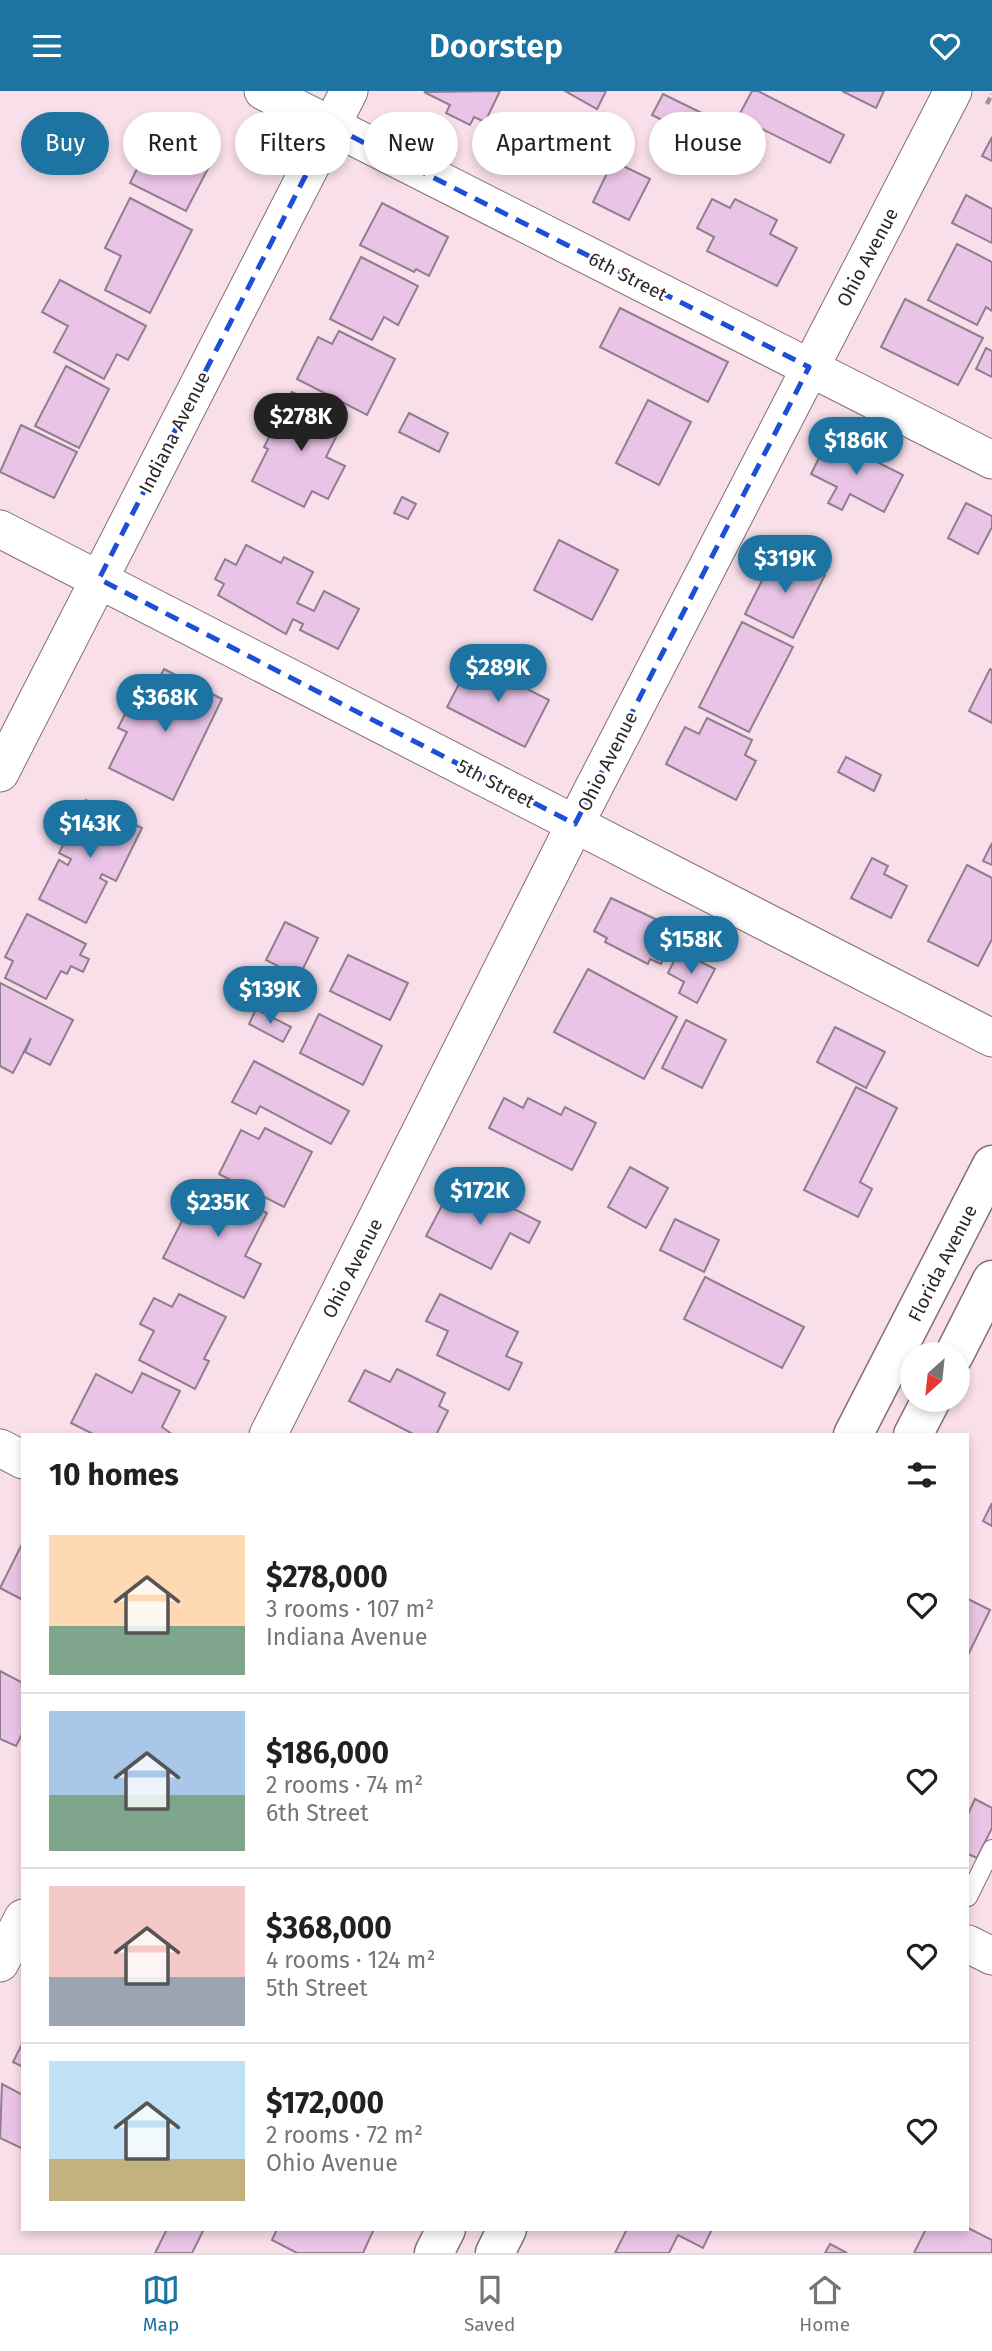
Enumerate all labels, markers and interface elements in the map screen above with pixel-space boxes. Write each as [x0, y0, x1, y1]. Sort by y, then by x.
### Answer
icon: menu [28, 27, 66, 65]
text: Doorstep [429, 27, 563, 65]
icon: heart [926, 27, 964, 65]
chip: Buy [21, 112, 109, 175]
chip: Rent [123, 112, 221, 175]
chip: Filters [235, 112, 350, 175]
chip: New [364, 112, 458, 175]
chip: Apartment [472, 112, 635, 175]
chip: House [649, 112, 766, 175]
street label: Ohio Avenue [832, 204, 903, 311]
street label: 6th Street [585, 247, 671, 306]
street label: Indiana Avenue [134, 368, 215, 497]
pin: $278K [252, 393, 350, 453]
text: $278K [270, 402, 332, 430]
pin: $186K [807, 417, 905, 477]
text: $186K [824, 426, 888, 454]
pin: $319K [736, 535, 834, 595]
text: $319K [754, 544, 816, 572]
pin: $289K [449, 645, 547, 704]
text: $289K [466, 653, 530, 681]
pin: $368K [116, 675, 214, 734]
text: $368K [132, 683, 198, 711]
street label: Ohio Avenue [572, 708, 642, 815]
street label: 5th Street [453, 754, 539, 813]
pin: $143K [41, 801, 139, 860]
text: $143K [59, 809, 121, 837]
pin: $158K [642, 917, 740, 976]
text: $158K [660, 925, 722, 953]
pin: $139K [221, 967, 319, 1026]
text: $139K [239, 975, 301, 1003]
pin: $172K [431, 1167, 529, 1227]
text: $172K [450, 1176, 510, 1204]
pin: $235K [169, 1179, 267, 1239]
text: $235K [186, 1188, 250, 1216]
street label: Florida Avenue [903, 1201, 982, 1326]
street label: Ohio Avenue [317, 1215, 387, 1322]
north arrow [900, 1342, 970, 1412]
map controls [900, 1342, 970, 1412]
icon: filters [903, 1456, 941, 1494]
text: 10 homes [49, 1457, 179, 1493]
text: $278,000 [266, 1559, 388, 1595]
icon: home [105, 1563, 189, 1647]
icon: heart [903, 1586, 941, 1624]
text: 3 rooms · 107 m² [266, 1595, 434, 1623]
text: Indiana Avenue [266, 1623, 427, 1651]
text: $186,000 [266, 1735, 389, 1771]
icon: home [105, 1739, 189, 1823]
icon: heart [903, 1762, 941, 1800]
text: 2 rooms · 74 m² [266, 1771, 423, 1799]
text: 6th Street [266, 1799, 369, 1827]
text: $368,000 [266, 1910, 392, 1946]
icon: home [105, 1914, 189, 1998]
icon: heart [903, 1937, 941, 1975]
text: 4 rooms · 124 m² [266, 1946, 435, 1974]
text: 5th Street [266, 1974, 368, 2002]
text: $172,000 [266, 2085, 384, 2121]
icon: home [105, 2089, 189, 2173]
icon: heart [903, 2112, 941, 2150]
text: 2 rooms · 72 m² [266, 2121, 423, 2149]
text: Ohio Avenue [266, 2149, 398, 2177]
tab: Map [142, 2271, 180, 2336]
tab: Saved [464, 2271, 515, 2336]
tab: Home [799, 2271, 850, 2336]

